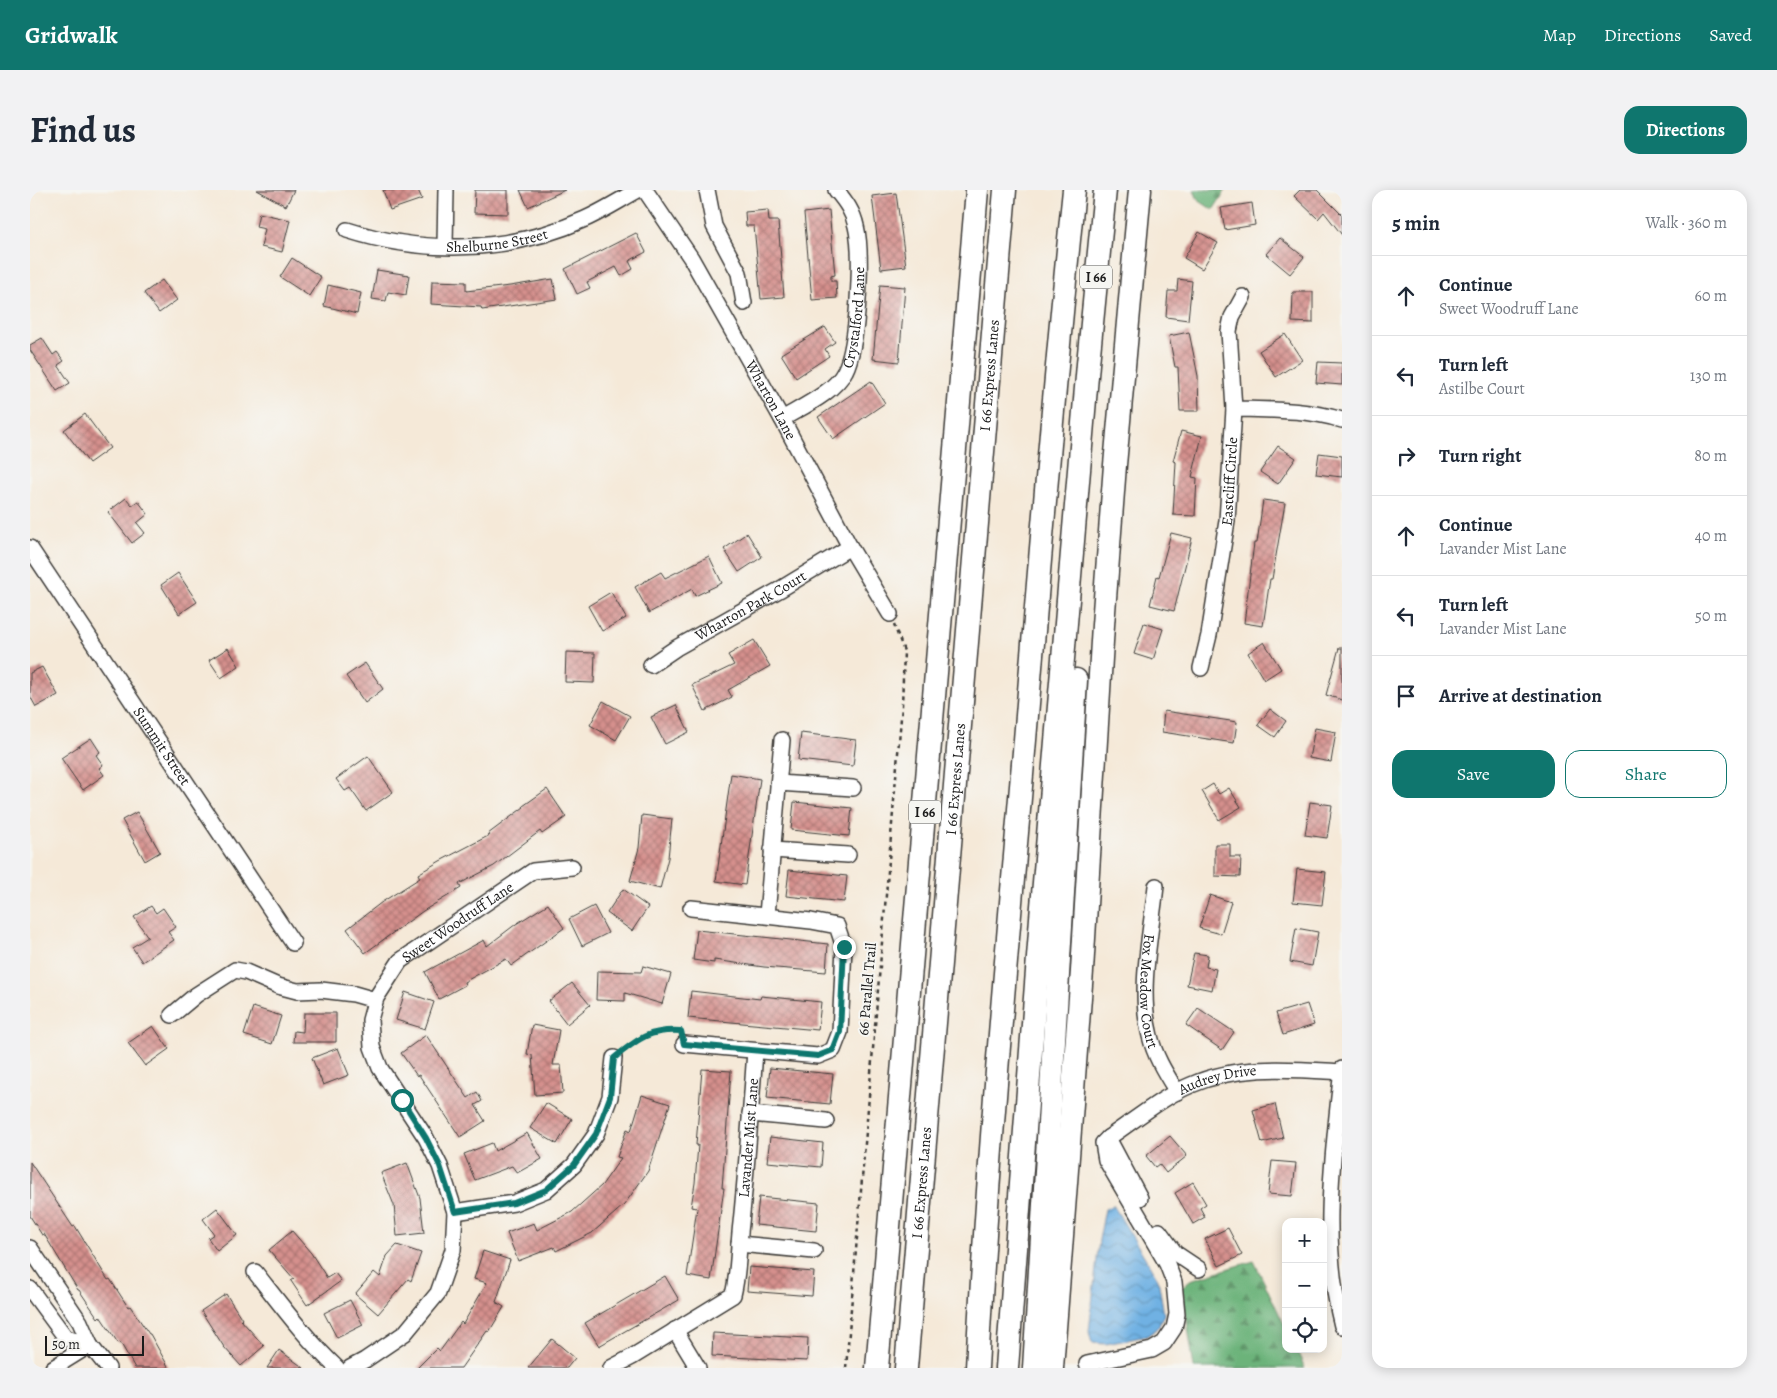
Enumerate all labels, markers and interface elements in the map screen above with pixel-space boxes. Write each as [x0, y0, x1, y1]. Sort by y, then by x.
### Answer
text: Gridwalk [25, 19, 118, 51]
text: Map [1543, 23, 1576, 47]
text: Directions [1604, 23, 1681, 47]
text: Saved [1709, 23, 1752, 47]
text: Find us [30, 106, 136, 154]
button: Directions [1624, 106, 1747, 154]
text: 5 min [1392, 209, 1440, 237]
text: Walk · 360 m [1645, 212, 1727, 234]
street label: Shelburne Street [446, 224, 550, 257]
road number: I 66 [1080, 265, 1112, 288]
street label: Crystalford Lane [837, 266, 869, 371]
text: Continue [1439, 272, 1513, 298]
icon: ahead [1392, 282, 1420, 310]
text: 60 m [1695, 285, 1727, 307]
text: Sweet Woodruff Lane [1439, 298, 1579, 320]
street label: I 66 Express Lanes [975, 319, 1004, 432]
text: Turn left [1439, 352, 1508, 378]
street label: Wharton Lane [740, 356, 801, 443]
icon: left [1392, 362, 1420, 390]
text: 130 m [1690, 365, 1727, 387]
text: Astilbe Court [1439, 378, 1525, 400]
street label: Eastcliff Circle [1216, 436, 1242, 527]
icon: right [1392, 442, 1420, 470]
text: Turn right [1439, 443, 1521, 469]
text: 80 m [1694, 445, 1727, 467]
text: Continue [1439, 512, 1513, 538]
icon: ahead [1392, 522, 1420, 550]
text: 40 m [1695, 525, 1727, 547]
text: Lavander Mist Lane [1439, 538, 1567, 560]
street label: Wharton Park Court [691, 566, 810, 646]
text: Turn left [1439, 592, 1508, 618]
icon: left [1392, 602, 1420, 630]
text: 50 m [1695, 605, 1727, 627]
text: Lavander Mist Lane [1439, 618, 1567, 640]
icon: arrive [1392, 682, 1420, 710]
text: Arrive at destination [1439, 683, 1602, 709]
street label: Summit Street [129, 703, 195, 789]
street label: I 66 Express Lanes [941, 722, 970, 836]
button: Save [1392, 750, 1555, 798]
button: Share [1565, 750, 1727, 798]
road number: I 66 [909, 800, 941, 824]
street label: Sweet Woodruff Lane [398, 877, 518, 967]
street label: Fox Meadow Court [1135, 933, 1163, 1051]
route end [833, 936, 856, 959]
street label: 66 Parallel Trail [853, 941, 881, 1036]
street label: Audrey Drive [1174, 1060, 1258, 1100]
street label: Lavander Mist Lane [734, 1077, 763, 1199]
route start [391, 1089, 414, 1112]
street label: I 66 Express Lanes [907, 1126, 936, 1239]
map controls [1282, 1218, 1327, 1353]
button: + [1282, 1218, 1327, 1263]
button: − [1282, 1263, 1327, 1308]
button: locate [1282, 1308, 1327, 1353]
scale bar [45, 1333, 144, 1356]
text: 50 m [52, 1335, 80, 1354]

